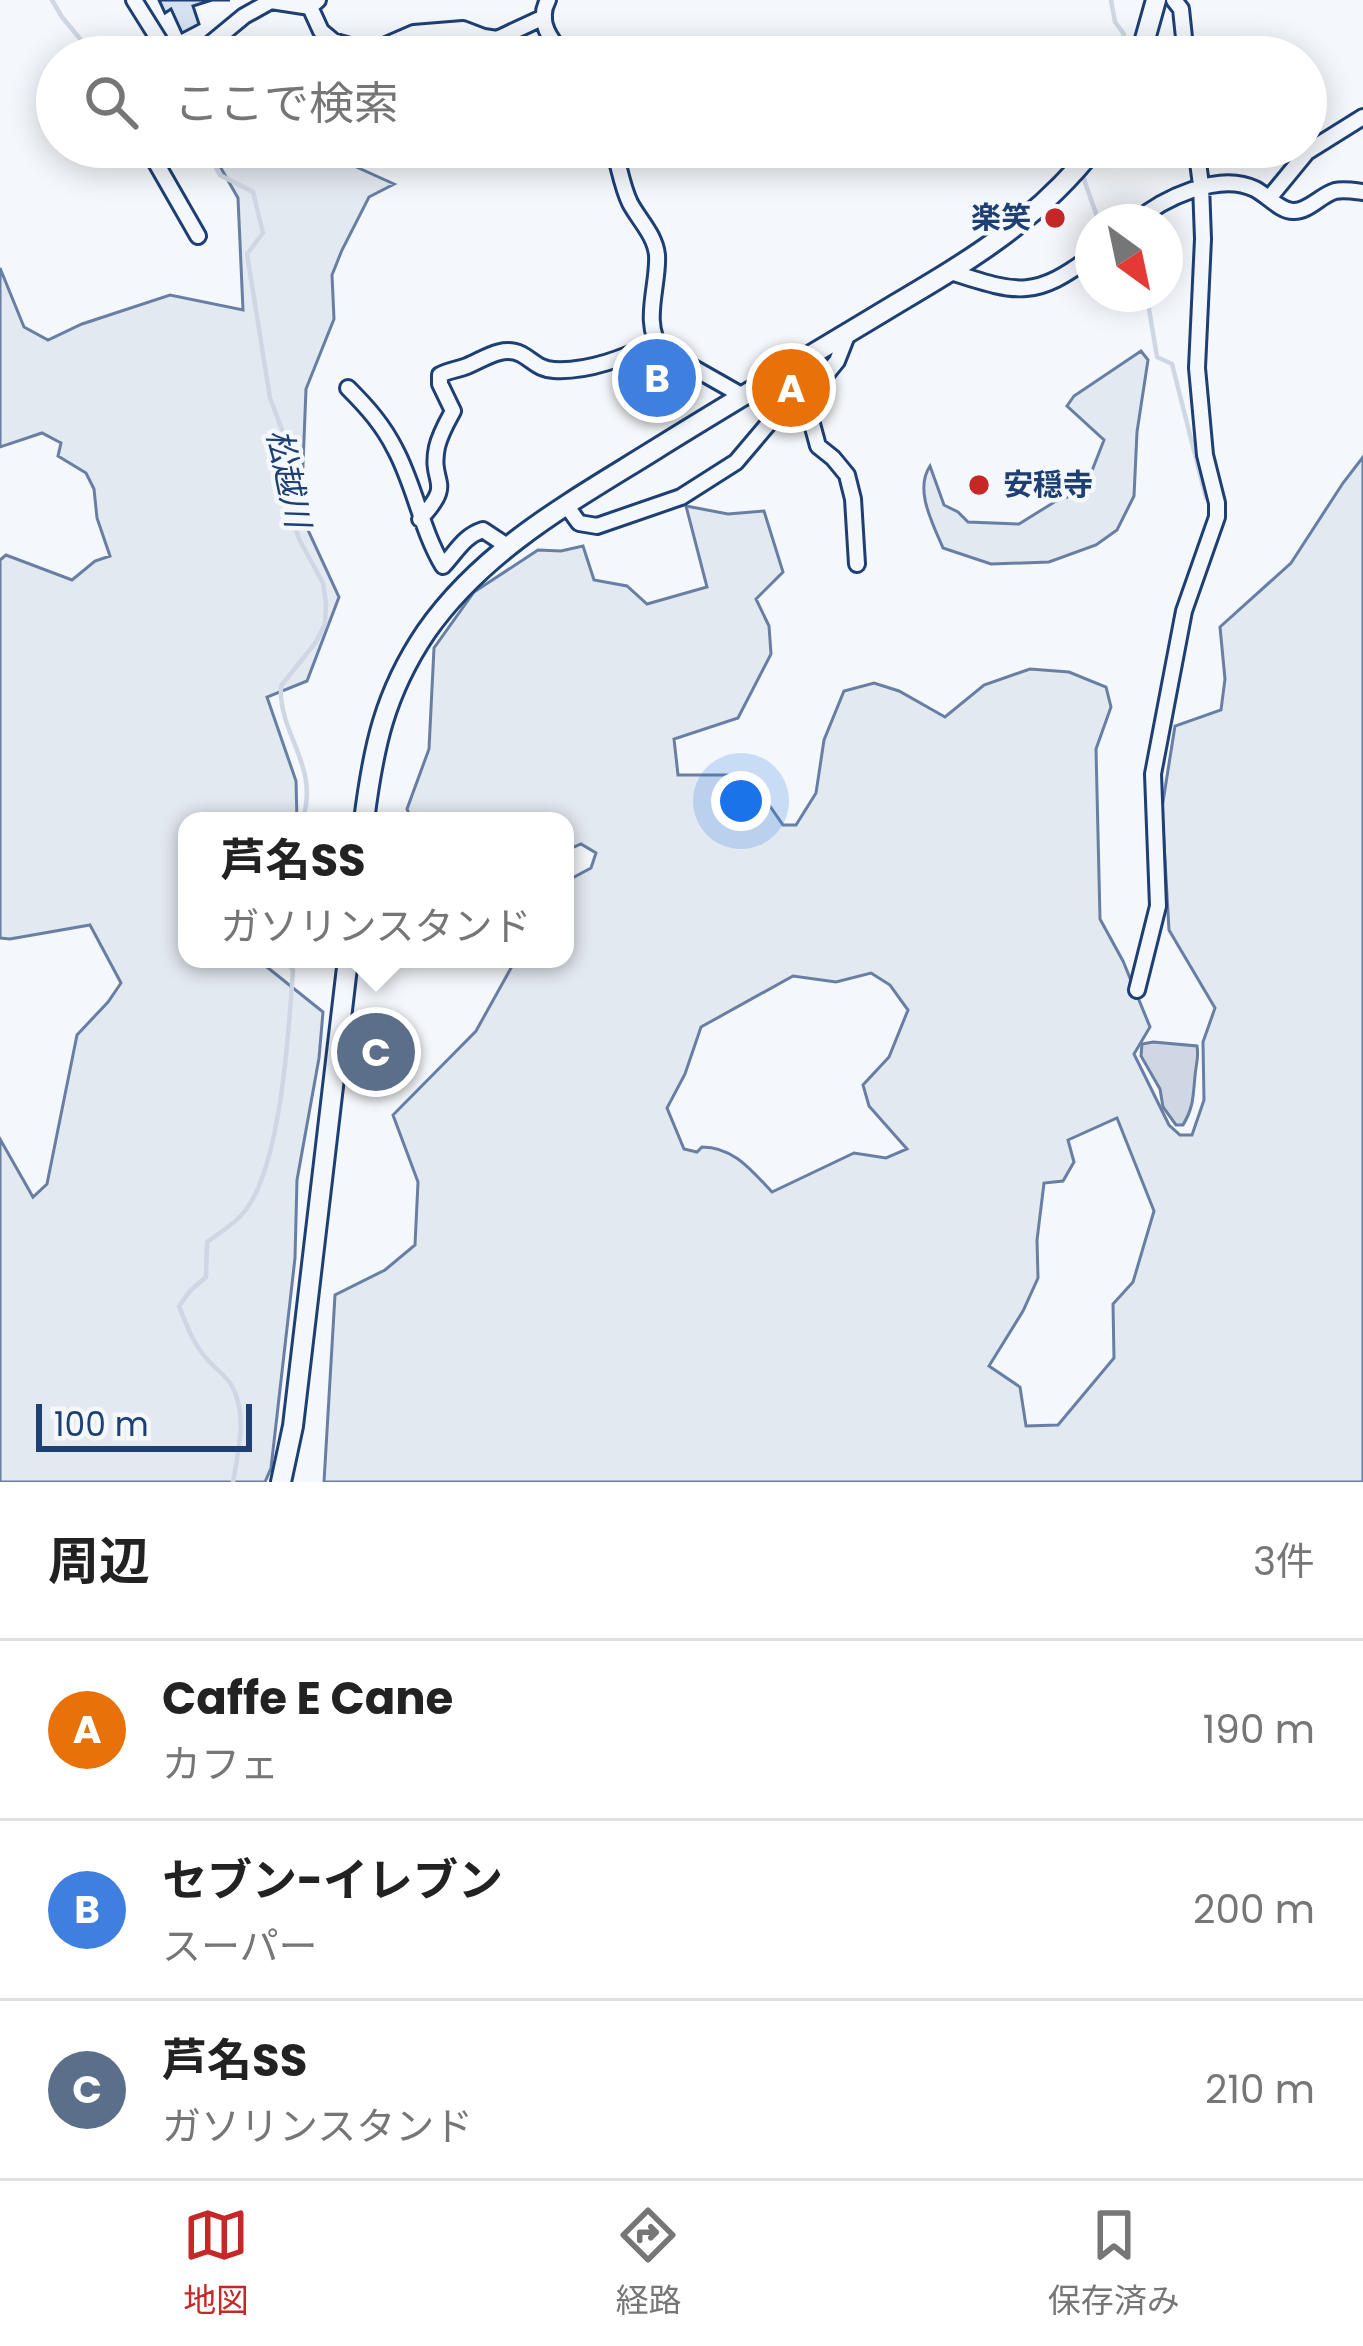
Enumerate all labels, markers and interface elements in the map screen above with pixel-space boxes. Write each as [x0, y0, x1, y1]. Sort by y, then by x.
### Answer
search box [36, 36, 1327, 168]
icon: search [78, 69, 144, 135]
text: ここで検索 [174, 72, 399, 135]
place label: 楽笑 [971, 196, 1031, 239]
north arrow [1075, 204, 1183, 312]
marker: 楽笑 [1042, 205, 1068, 231]
pin: B [618, 333, 696, 423]
pin: A [752, 343, 830, 433]
water label: 松越川 [255, 425, 322, 534]
place label: 安穏寺 [1003, 463, 1093, 506]
marker: 安穏寺 [966, 472, 992, 498]
your location [711, 771, 771, 831]
popup [178, 812, 574, 968]
text: 芦名SS [220, 829, 366, 892]
text: ガソリンスタンド [220, 899, 532, 954]
pin: C [337, 1007, 415, 1097]
scale bar [36, 1398, 252, 1451]
text: 100 m [54, 1401, 149, 1448]
text: 周辺 [48, 1525, 150, 1597]
text: 3件 [1253, 1534, 1315, 1589]
text: Caffe E Cane [162, 1667, 453, 1730]
text: A [73, 1702, 101, 1757]
text: 190 m [1203, 1702, 1315, 1757]
text: カフェ [162, 1737, 279, 1792]
text: セブン-イレブン [162, 1849, 503, 1912]
text: B [74, 1882, 100, 1937]
text: 200 m [1193, 1882, 1315, 1937]
text: スーパー [162, 1919, 318, 1974]
text: 芦名SS [162, 2029, 307, 2092]
text: C [72, 2062, 102, 2117]
text: 210 m [1205, 2062, 1315, 2117]
text: ガソリンスタンド [162, 2099, 473, 2154]
tab: 地図 [183, 2202, 249, 2326]
tab: 経路 [615, 2202, 681, 2326]
tab: 保存済み [1048, 2202, 1180, 2326]

